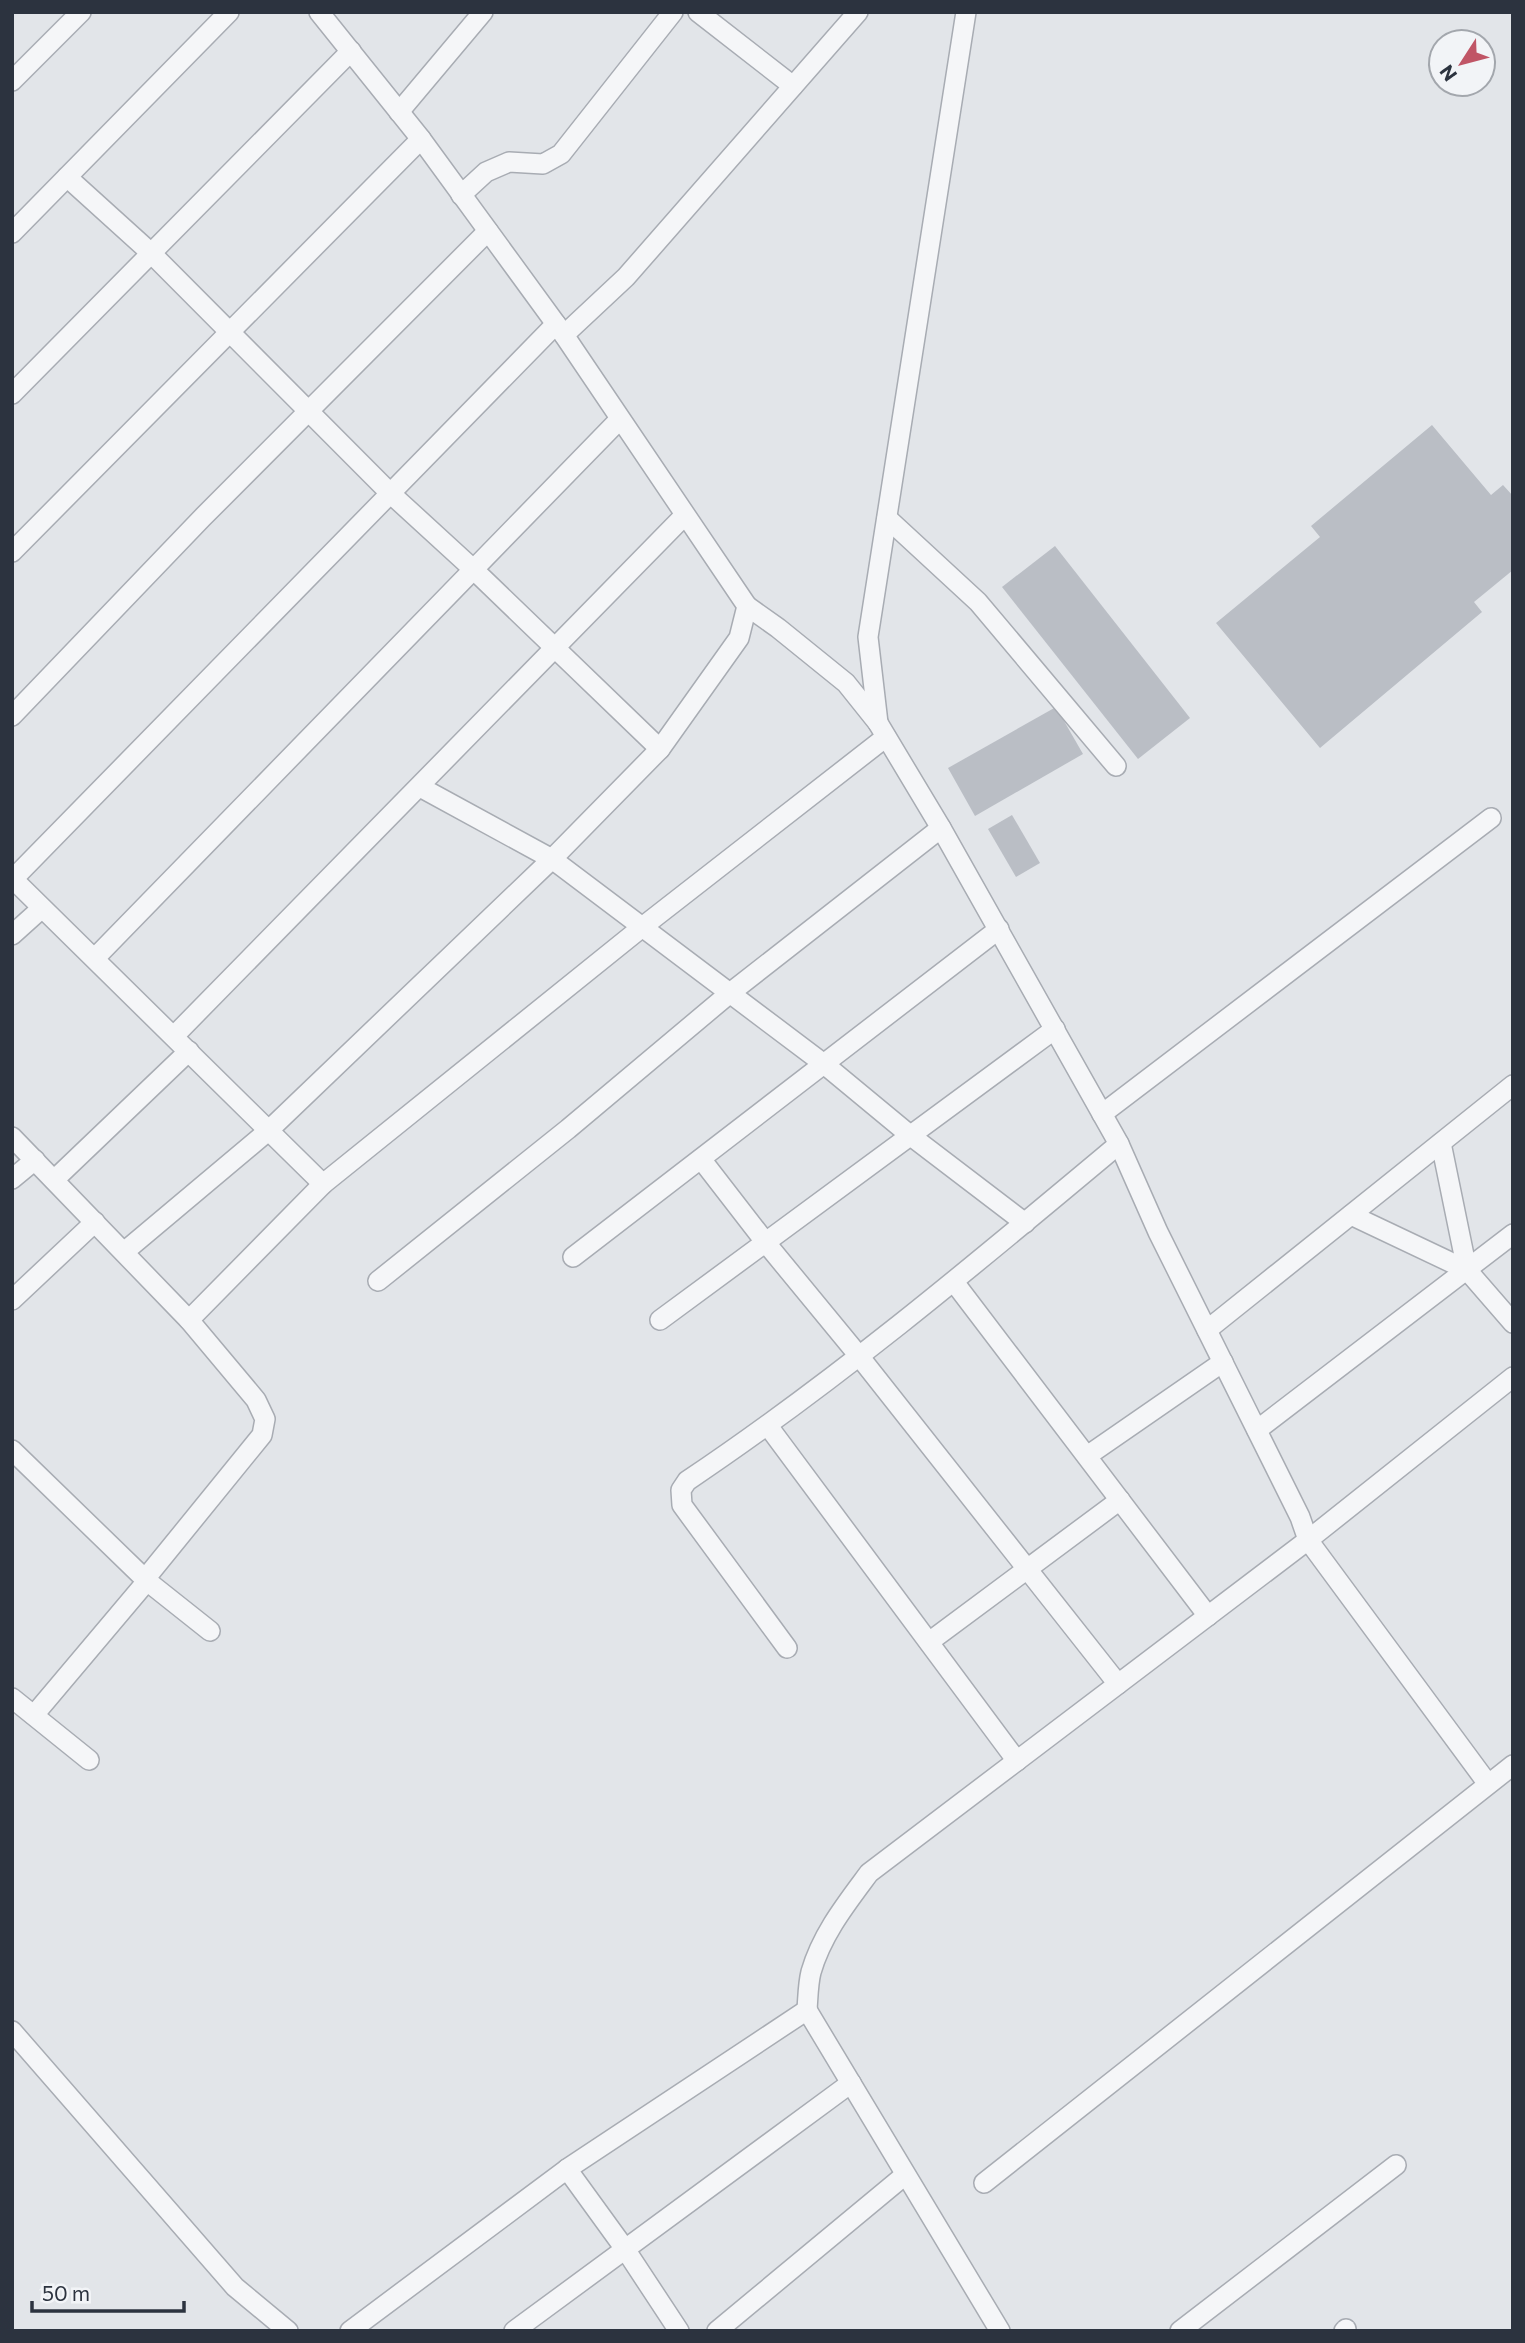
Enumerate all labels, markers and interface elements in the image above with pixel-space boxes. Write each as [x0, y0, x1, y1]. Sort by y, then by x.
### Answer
north arrow [1427, 28, 1497, 98]
text: N [1434, 61, 1461, 86]
scale bar [32, 2270, 184, 2314]
text: 50 m [42, 2280, 90, 2305]

